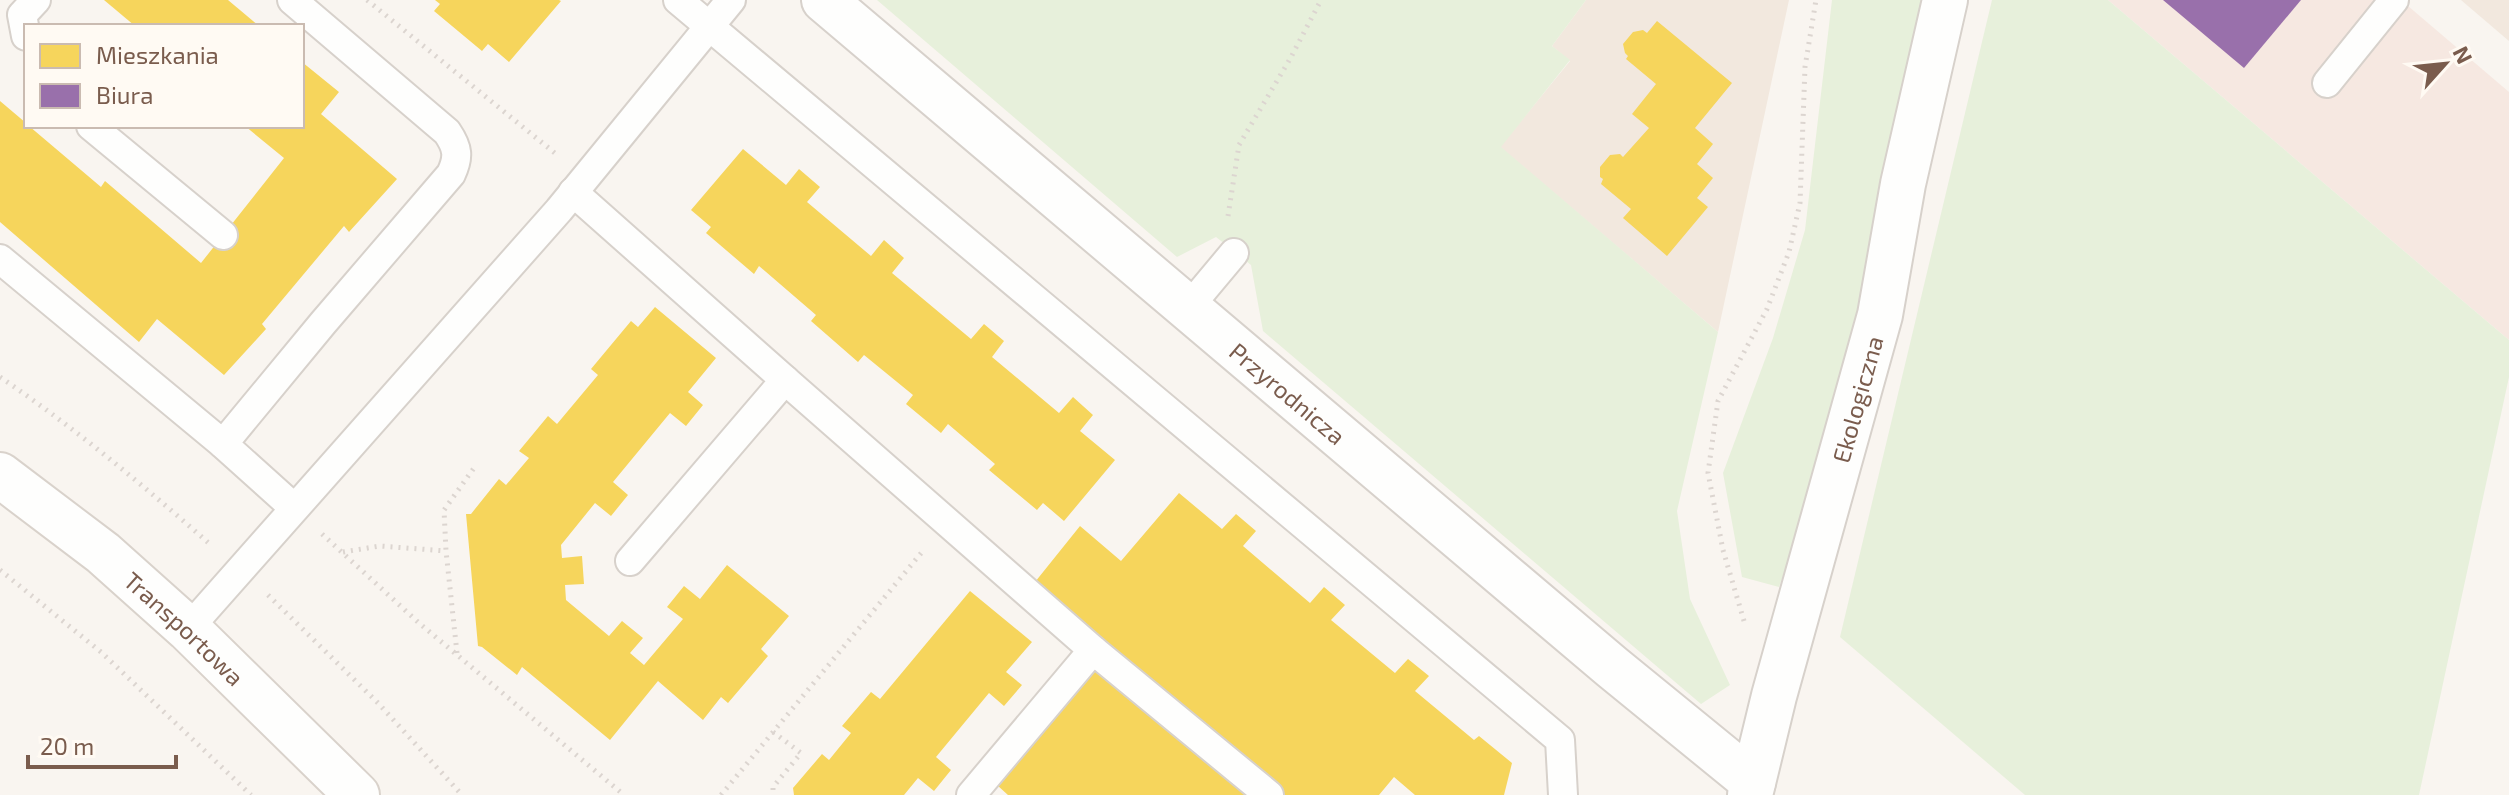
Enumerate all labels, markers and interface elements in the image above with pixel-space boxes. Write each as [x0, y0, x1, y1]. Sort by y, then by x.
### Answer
legend [24, 24, 304, 128]
north arrow [2405, 24, 2485, 104]
text: Mieszkania [96, 40, 219, 69]
text: N [2449, 41, 2479, 67]
text: Biura [96, 80, 153, 109]
street label: Ekologiczna [1825, 333, 1888, 466]
street label: Przyrodnicza [1224, 336, 1352, 450]
street label: Transportowa [119, 565, 251, 691]
scale bar [28, 719, 176, 769]
text: 20 m [40, 731, 94, 760]

